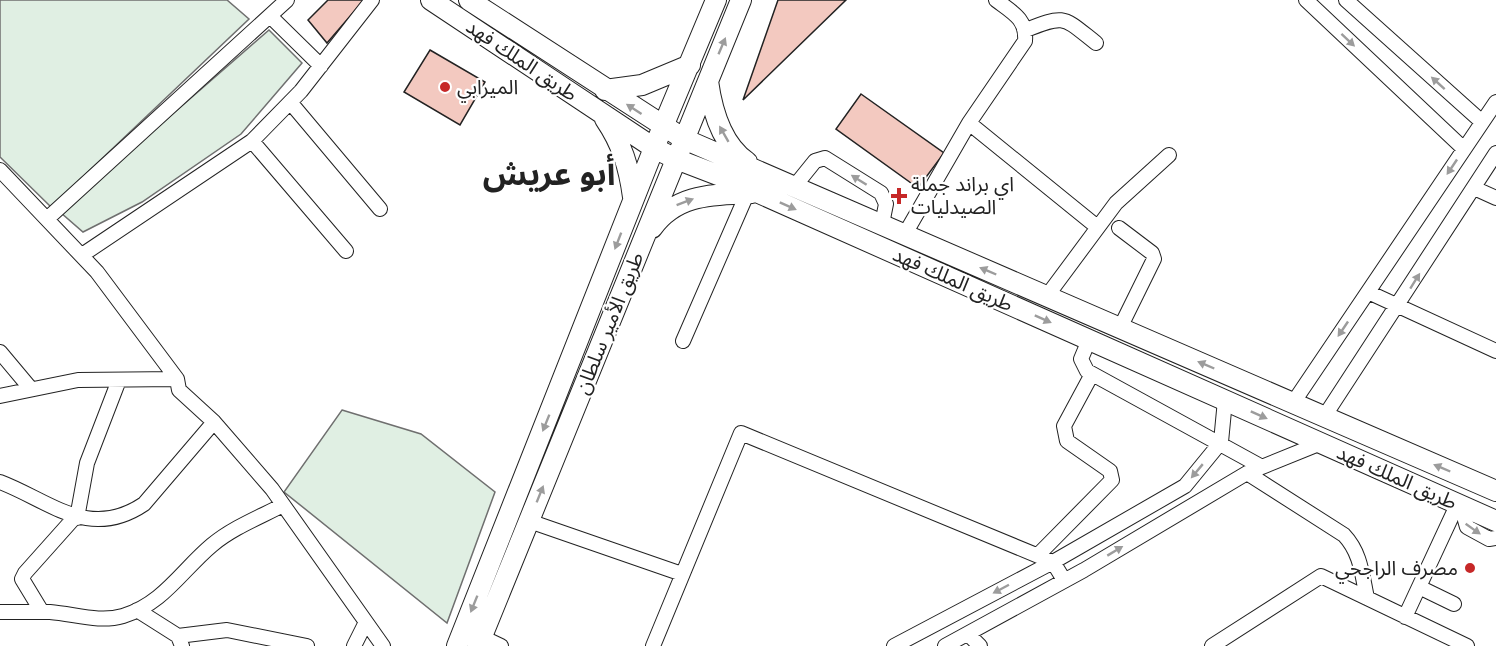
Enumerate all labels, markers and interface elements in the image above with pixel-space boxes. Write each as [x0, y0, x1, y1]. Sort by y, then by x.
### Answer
street label: طريق الملك فهد [461, 12, 583, 107]
one-way arrow [1341, 33, 1356, 47]
one-way arrow [717, 37, 727, 55]
place label: الميرابي [457, 73, 518, 103]
one-way arrow [1431, 76, 1446, 90]
marker: الميرابي [438, 80, 452, 94]
one-way arrow [626, 103, 642, 115]
one-way arrow [719, 125, 729, 142]
district label: أبو عريش [483, 151, 615, 194]
one-way arrow [1446, 159, 1457, 176]
place label: اي براند جملة الصيدليات [911, 170, 1014, 220]
one-way arrow [851, 174, 867, 185]
marker: اي براند جملة الصيدليات [892, 189, 906, 203]
one-way arrow [677, 196, 695, 206]
one-way arrow [779, 201, 797, 211]
one-way arrow [613, 233, 623, 251]
street label: طريق الملك فهد [889, 240, 1018, 317]
street label: طريق الأمير سلطان [568, 248, 649, 398]
one-way arrow [980, 266, 997, 275]
one-way arrow [1409, 273, 1420, 289]
one-way arrow [1034, 314, 1052, 324]
one-way arrow [1337, 321, 1348, 337]
one-way arrow [1196, 360, 1214, 370]
one-way arrow [1251, 411, 1268, 420]
one-way arrow [541, 414, 550, 432]
street label: طريق الملك فهد [1333, 438, 1462, 515]
one-way arrow [1191, 463, 1204, 479]
one-way arrow [1433, 463, 1451, 473]
one-way arrow [535, 485, 545, 503]
one-way arrow [1465, 523, 1481, 535]
one-way arrow [1107, 546, 1123, 557]
place label: مصرف الراجحي [1335, 554, 1458, 584]
marker: مصرف الراجحي [1463, 561, 1477, 575]
one-way arrow [993, 584, 1010, 594]
one-way arrow [469, 595, 478, 613]

